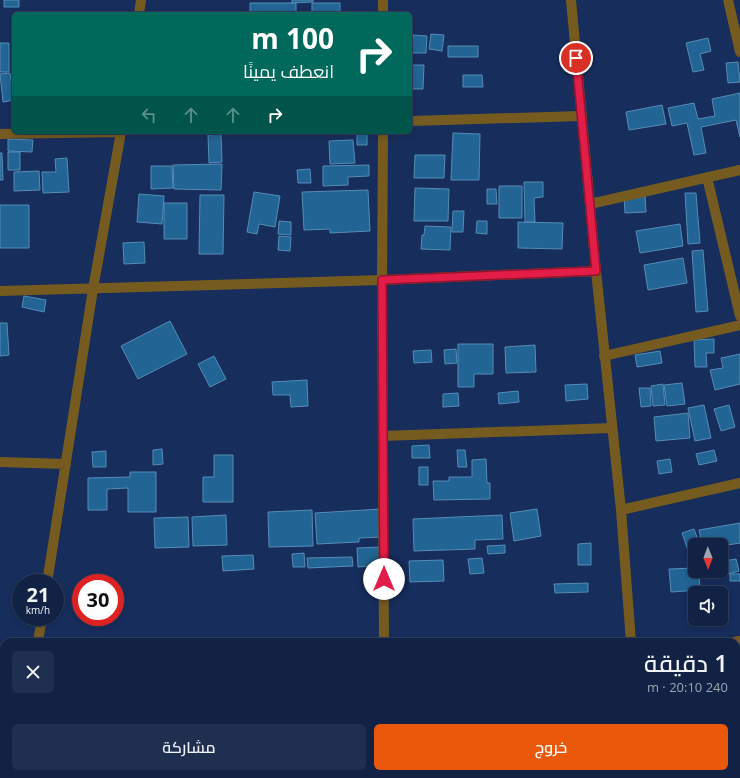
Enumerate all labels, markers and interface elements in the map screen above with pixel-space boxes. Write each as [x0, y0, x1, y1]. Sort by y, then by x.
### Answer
text: 100 m [251, 19, 334, 57]
icon: right [348, 28, 400, 80]
pin [559, 41, 593, 75]
icon: arrive [565, 47, 587, 69]
text: انعطف يمينًا [243, 59, 334, 83]
icon: left [138, 104, 160, 126]
icon: ahead [180, 104, 202, 126]
icon: ahead [222, 104, 244, 126]
icon: right [264, 104, 286, 126]
north arrow [688, 538, 728, 578]
map controls [688, 538, 728, 626]
position arrow [363, 558, 405, 600]
speed limit sign: 30 [72, 574, 124, 626]
text: 21 [27, 581, 49, 608]
button: sound [688, 586, 728, 626]
text: km/h [26, 603, 50, 617]
text: 1 دقيقة [644, 646, 728, 679]
button: close [12, 651, 54, 693]
text: 240 m · 20:10 [647, 678, 728, 696]
button: مشاركة [12, 724, 366, 770]
button: خروج [374, 724, 728, 770]

